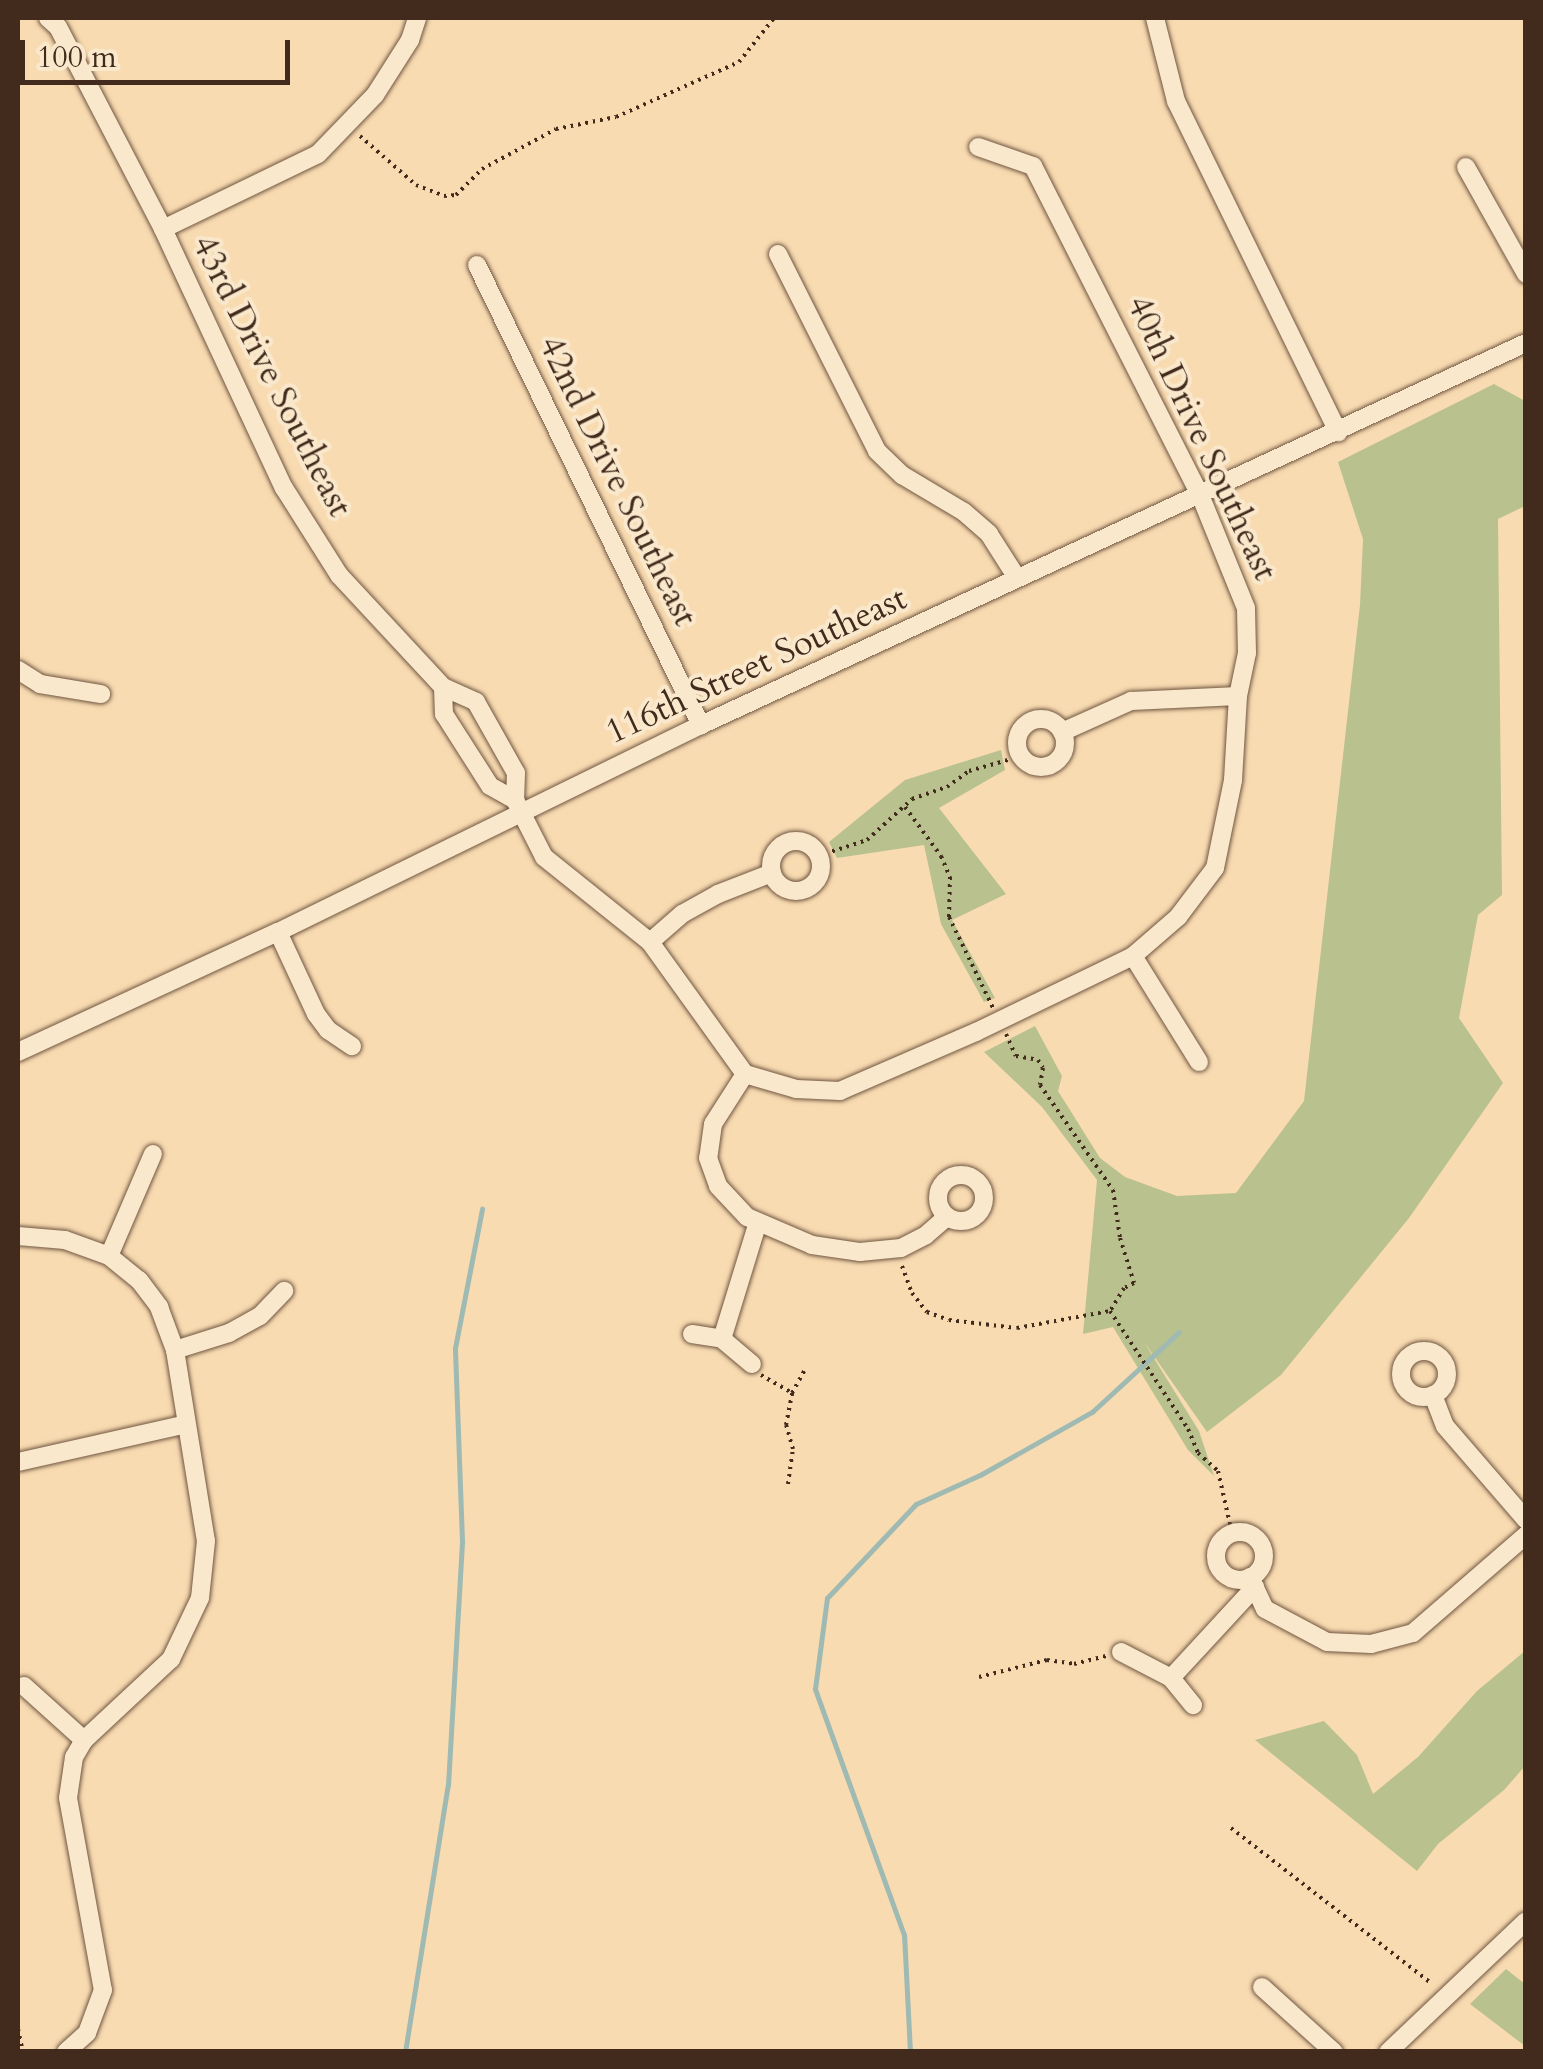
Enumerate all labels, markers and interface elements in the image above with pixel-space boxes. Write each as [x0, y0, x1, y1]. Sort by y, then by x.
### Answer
scale bar [25, 20, 295, 82]
text: 100 m [37, 37, 117, 78]
street label: 43rd Drive Southeast [183, 228, 361, 524]
street label: 40th Drive Southeast [1118, 289, 1286, 587]
street label: 42nd Drive Southeast [530, 329, 706, 633]
street label: 116th Street Southeast [599, 577, 913, 753]

